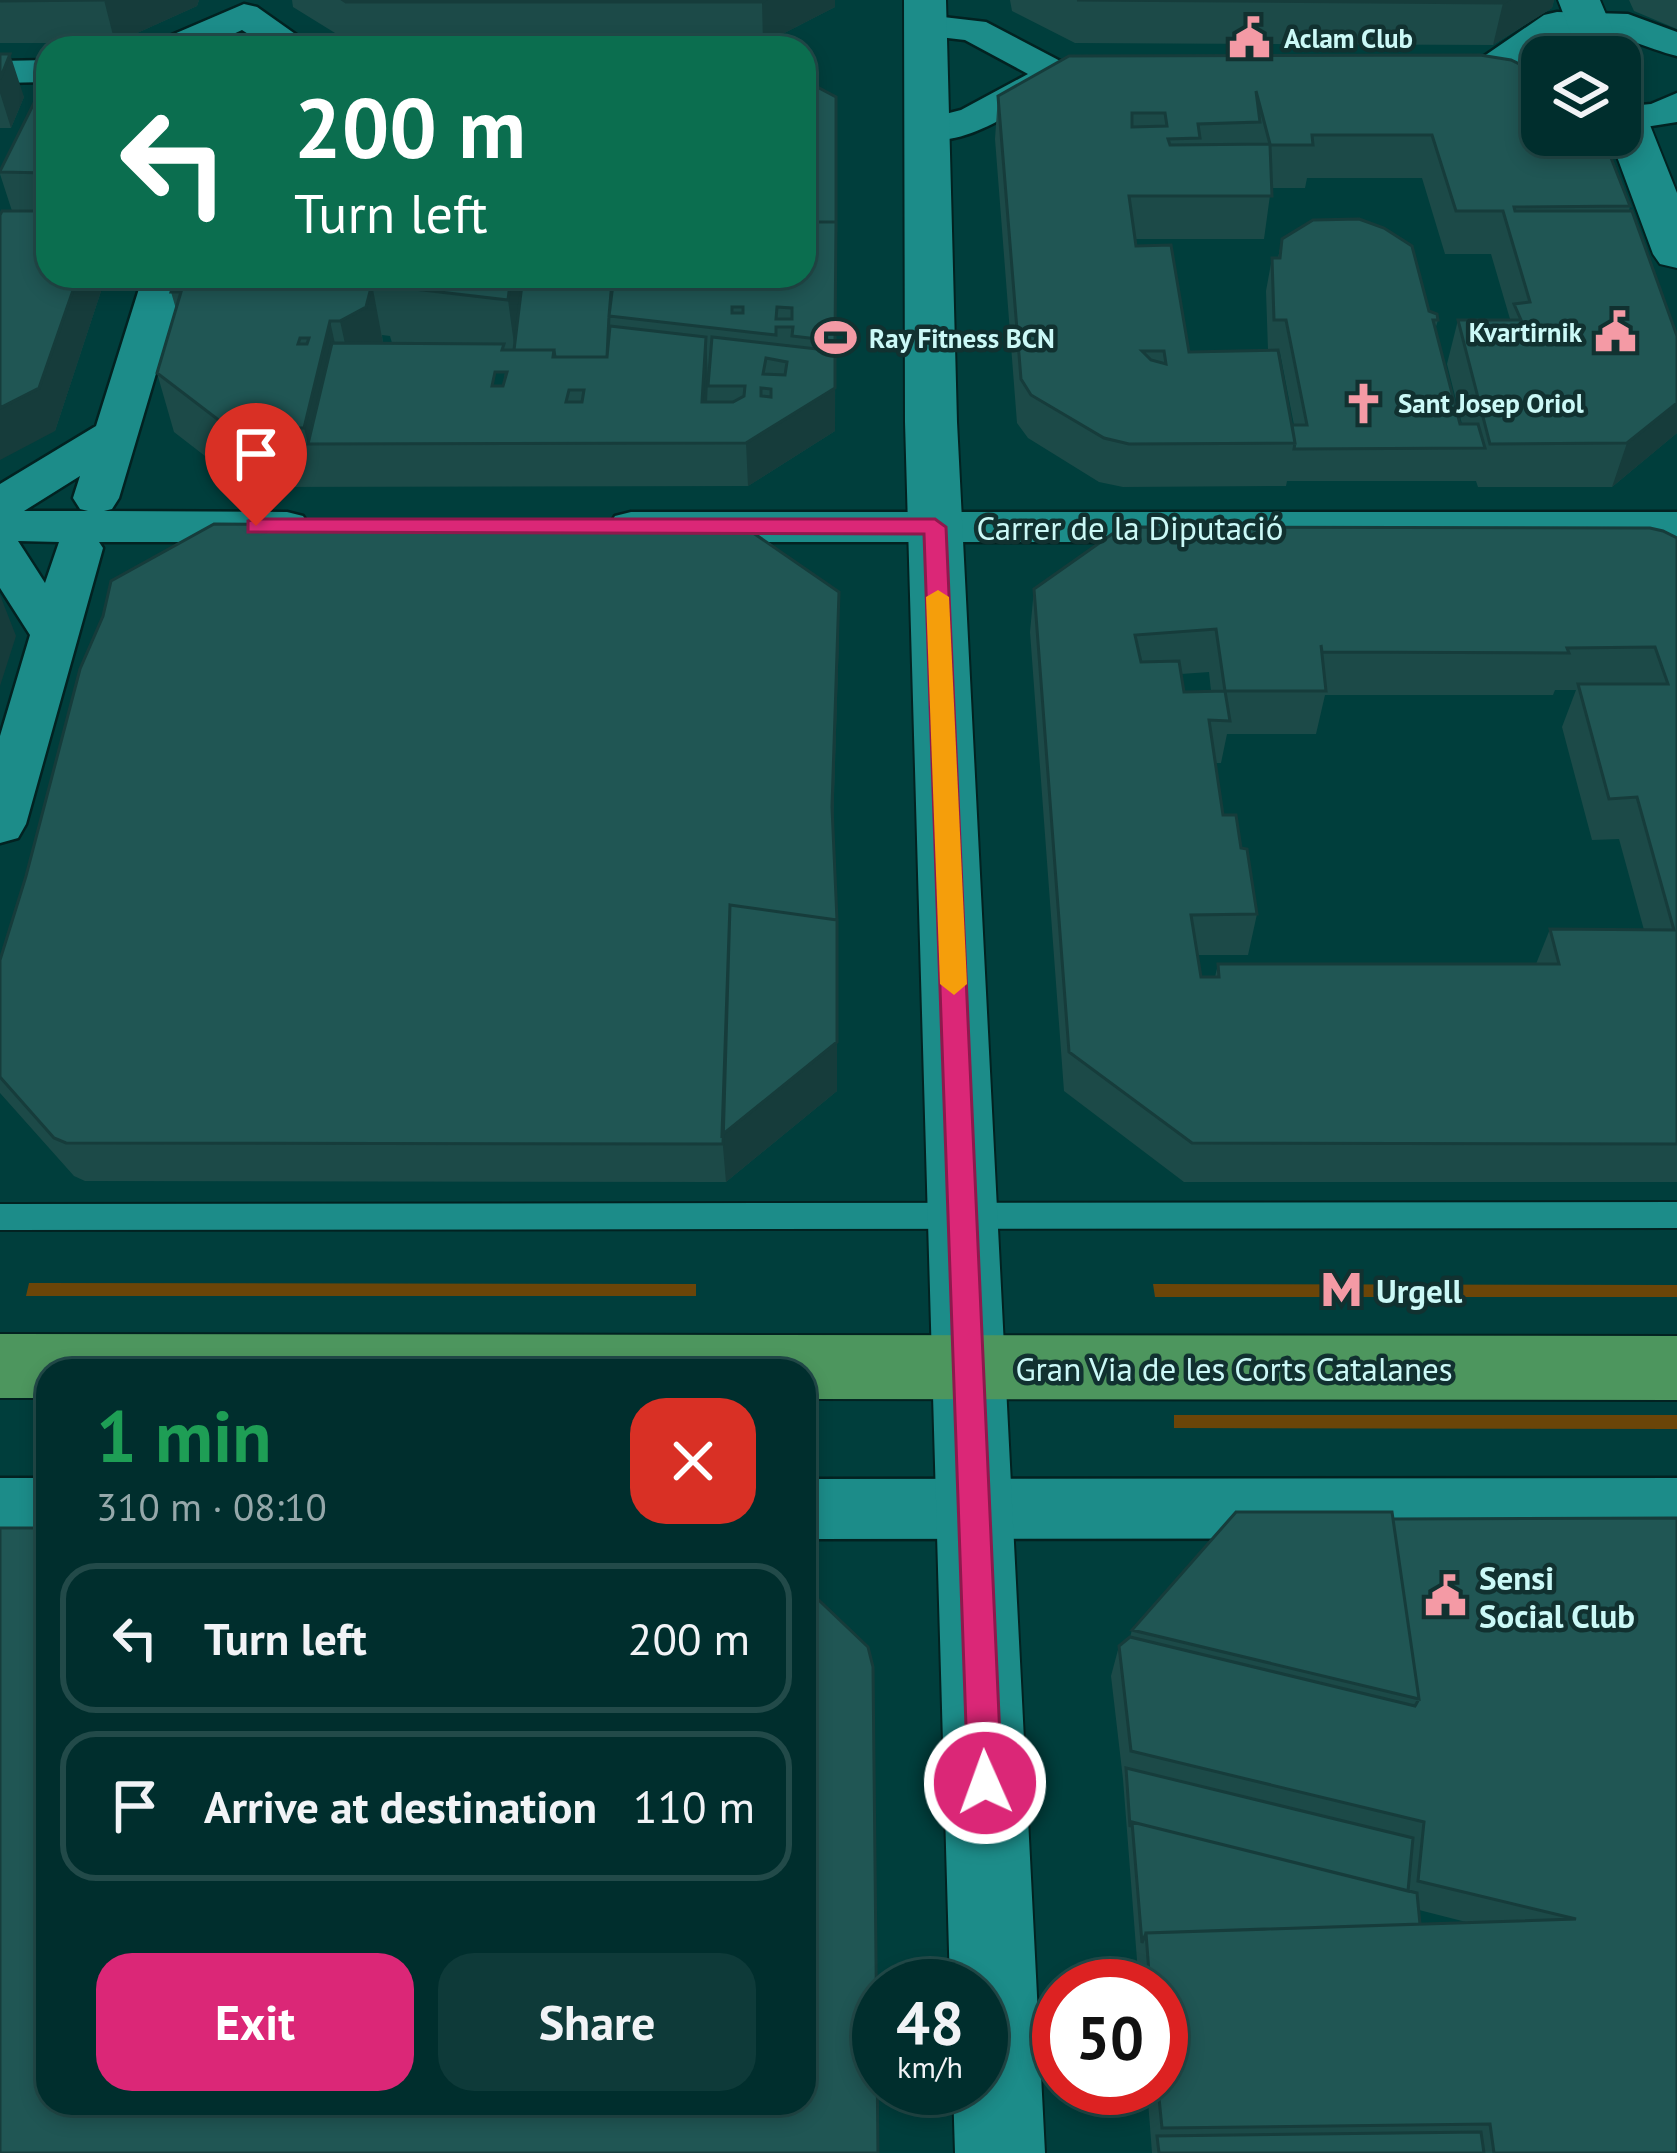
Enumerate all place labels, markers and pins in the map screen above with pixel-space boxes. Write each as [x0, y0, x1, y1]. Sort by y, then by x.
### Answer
public building icon: Aclam Club [1227, 15, 1273, 61]
place label: Aclam Club [1284, 21, 1413, 55]
public building icon: Kvartirnik [1593, 309, 1639, 355]
sports icon: Ray Fitness BCN [812, 315, 858, 361]
place label: Kvartirnik [1469, 315, 1583, 349]
place label: Ray Fitness BCN [869, 321, 1055, 355]
church icon: Sant Josep Oriol [1341, 380, 1387, 426]
place label: Sant Josep Oriol [1398, 386, 1584, 420]
pin [205, 403, 307, 526]
metro station icon: Urgell [1319, 1267, 1365, 1313]
place label: Urgell [1376, 1269, 1462, 1312]
place label: Sensi Social Club [1479, 1556, 1635, 1637]
public building icon: Sensi Social Club [1422, 1573, 1468, 1619]

